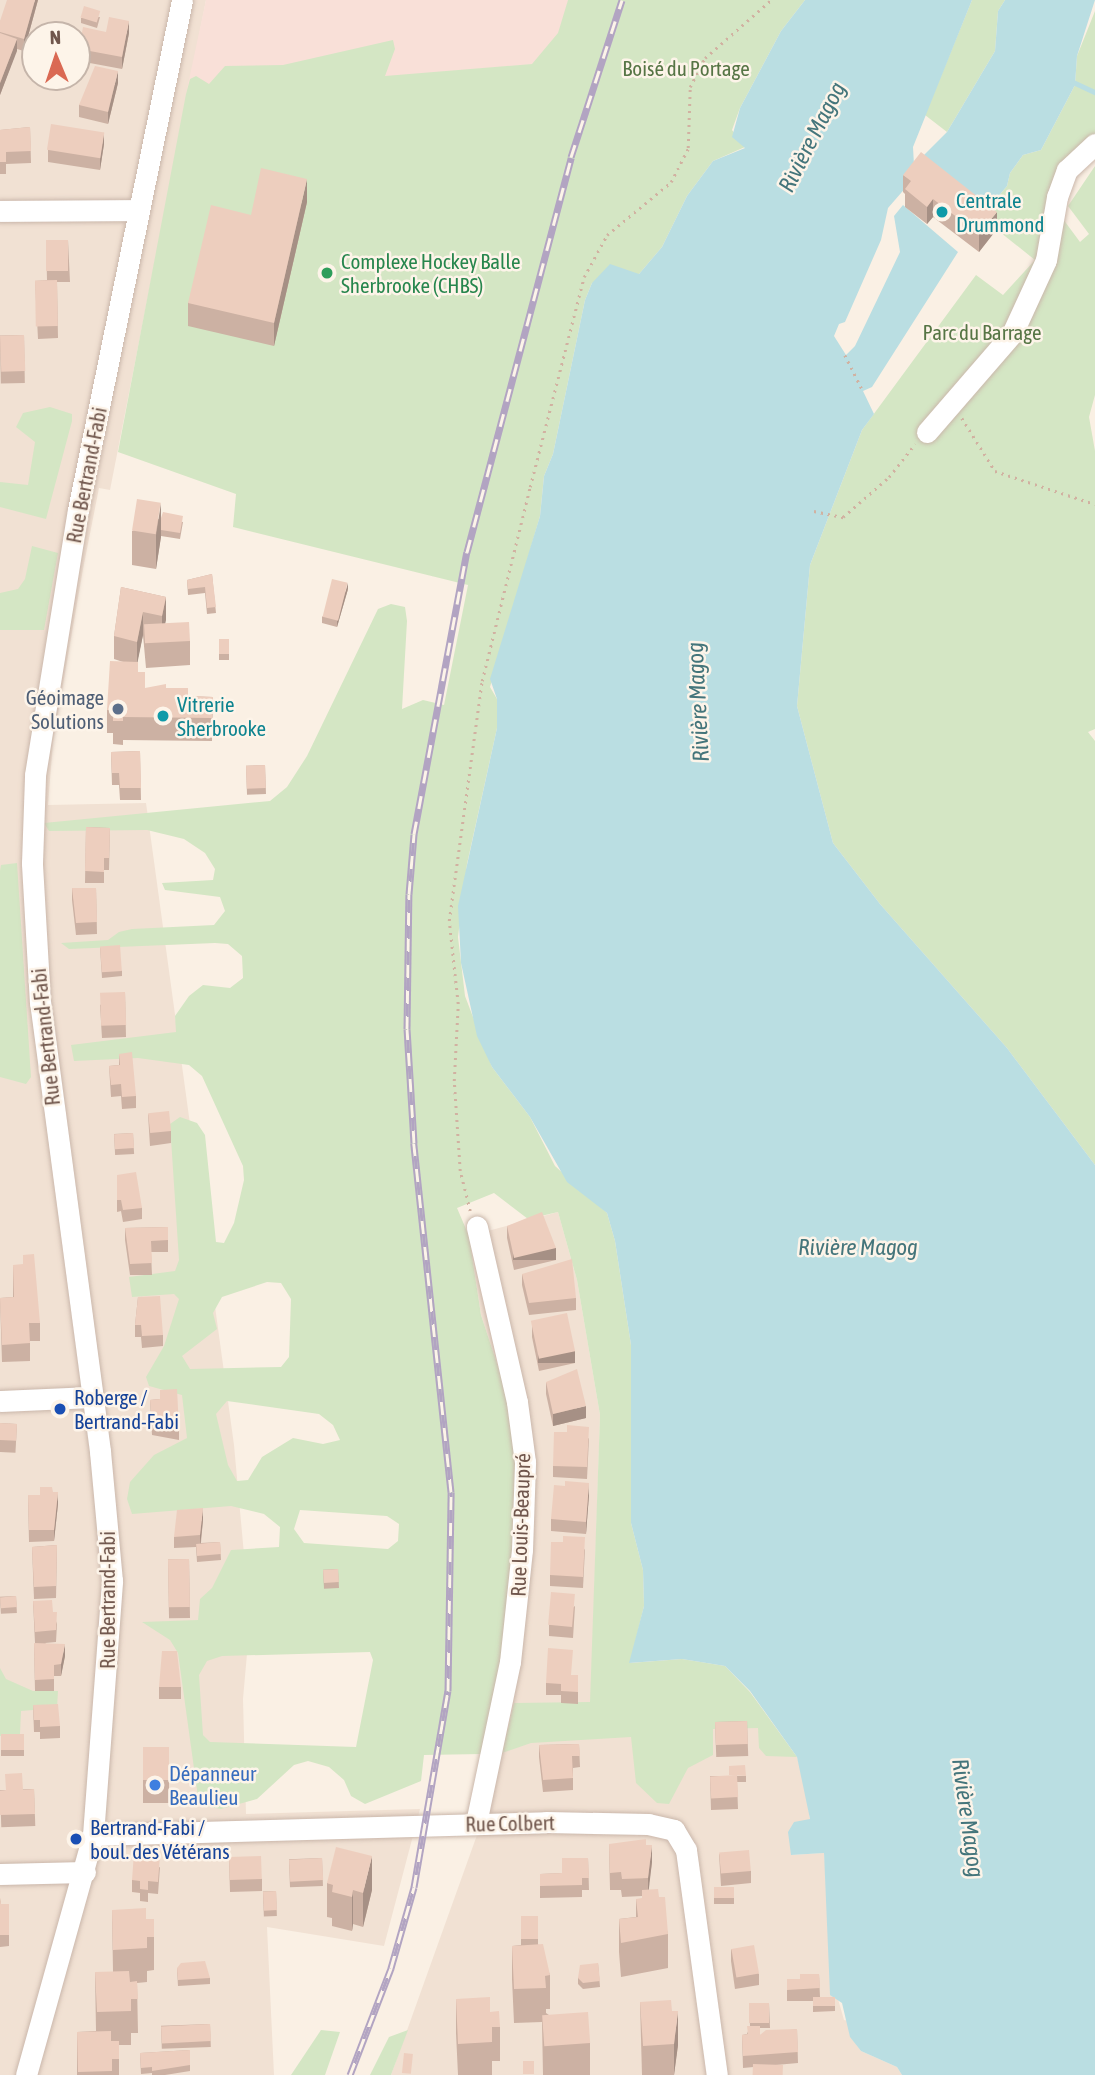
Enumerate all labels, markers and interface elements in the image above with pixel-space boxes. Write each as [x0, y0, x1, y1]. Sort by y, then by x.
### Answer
north arrow [21, 21, 91, 91]
text: N [49, 26, 61, 48]
park label: Boisé du Portage [622, 55, 750, 81]
water label: Rivière Magog [773, 77, 851, 197]
place label: Centrale Drummond [956, 187, 1044, 237]
marker: Centrale Drummond [934, 204, 950, 220]
place label: Complexe Hockey Balle Sherbrooke (CHBS) [341, 248, 520, 298]
marker: Complexe Hockey Balle Sherbrooke (CHBS) [319, 265, 335, 281]
park label: Parc du Barrage [922, 319, 1042, 345]
street label: Rue Bertrand-Fabi [60, 405, 112, 545]
water label: Rivière Magog [681, 641, 715, 763]
place label: Géoimage Solutions [26, 684, 104, 734]
place label: Vitrerie Sherbrooke [177, 691, 266, 741]
marker: Géoimage Solutions [110, 701, 126, 717]
marker: Vitrerie Sherbrooke [155, 708, 171, 724]
street label: Rue Bertrand-Fabi [25, 967, 65, 1107]
water label: Rivière Magog [798, 1233, 918, 1261]
place label: Roberge / Bertrand-Fabi [74, 1384, 179, 1434]
marker: Roberge / Bertrand-Fabi [52, 1401, 68, 1417]
street label: Rue Louis-Beaupré [505, 1453, 535, 1597]
street label: Rue Bertrand-Fabi [94, 1531, 120, 1669]
water label: Rivière Magog [946, 1757, 990, 1879]
place label: Dépanneur Beaulieu [169, 1760, 256, 1810]
marker: Dépanneur Beaulieu [147, 1777, 163, 1793]
street label: Rue Colbert [465, 1810, 555, 1836]
place label: Bertrand-Fabi / boul. des Vétérans [90, 1814, 230, 1864]
marker: Bertrand-Fabi / boul. des Vétérans [68, 1831, 84, 1847]

